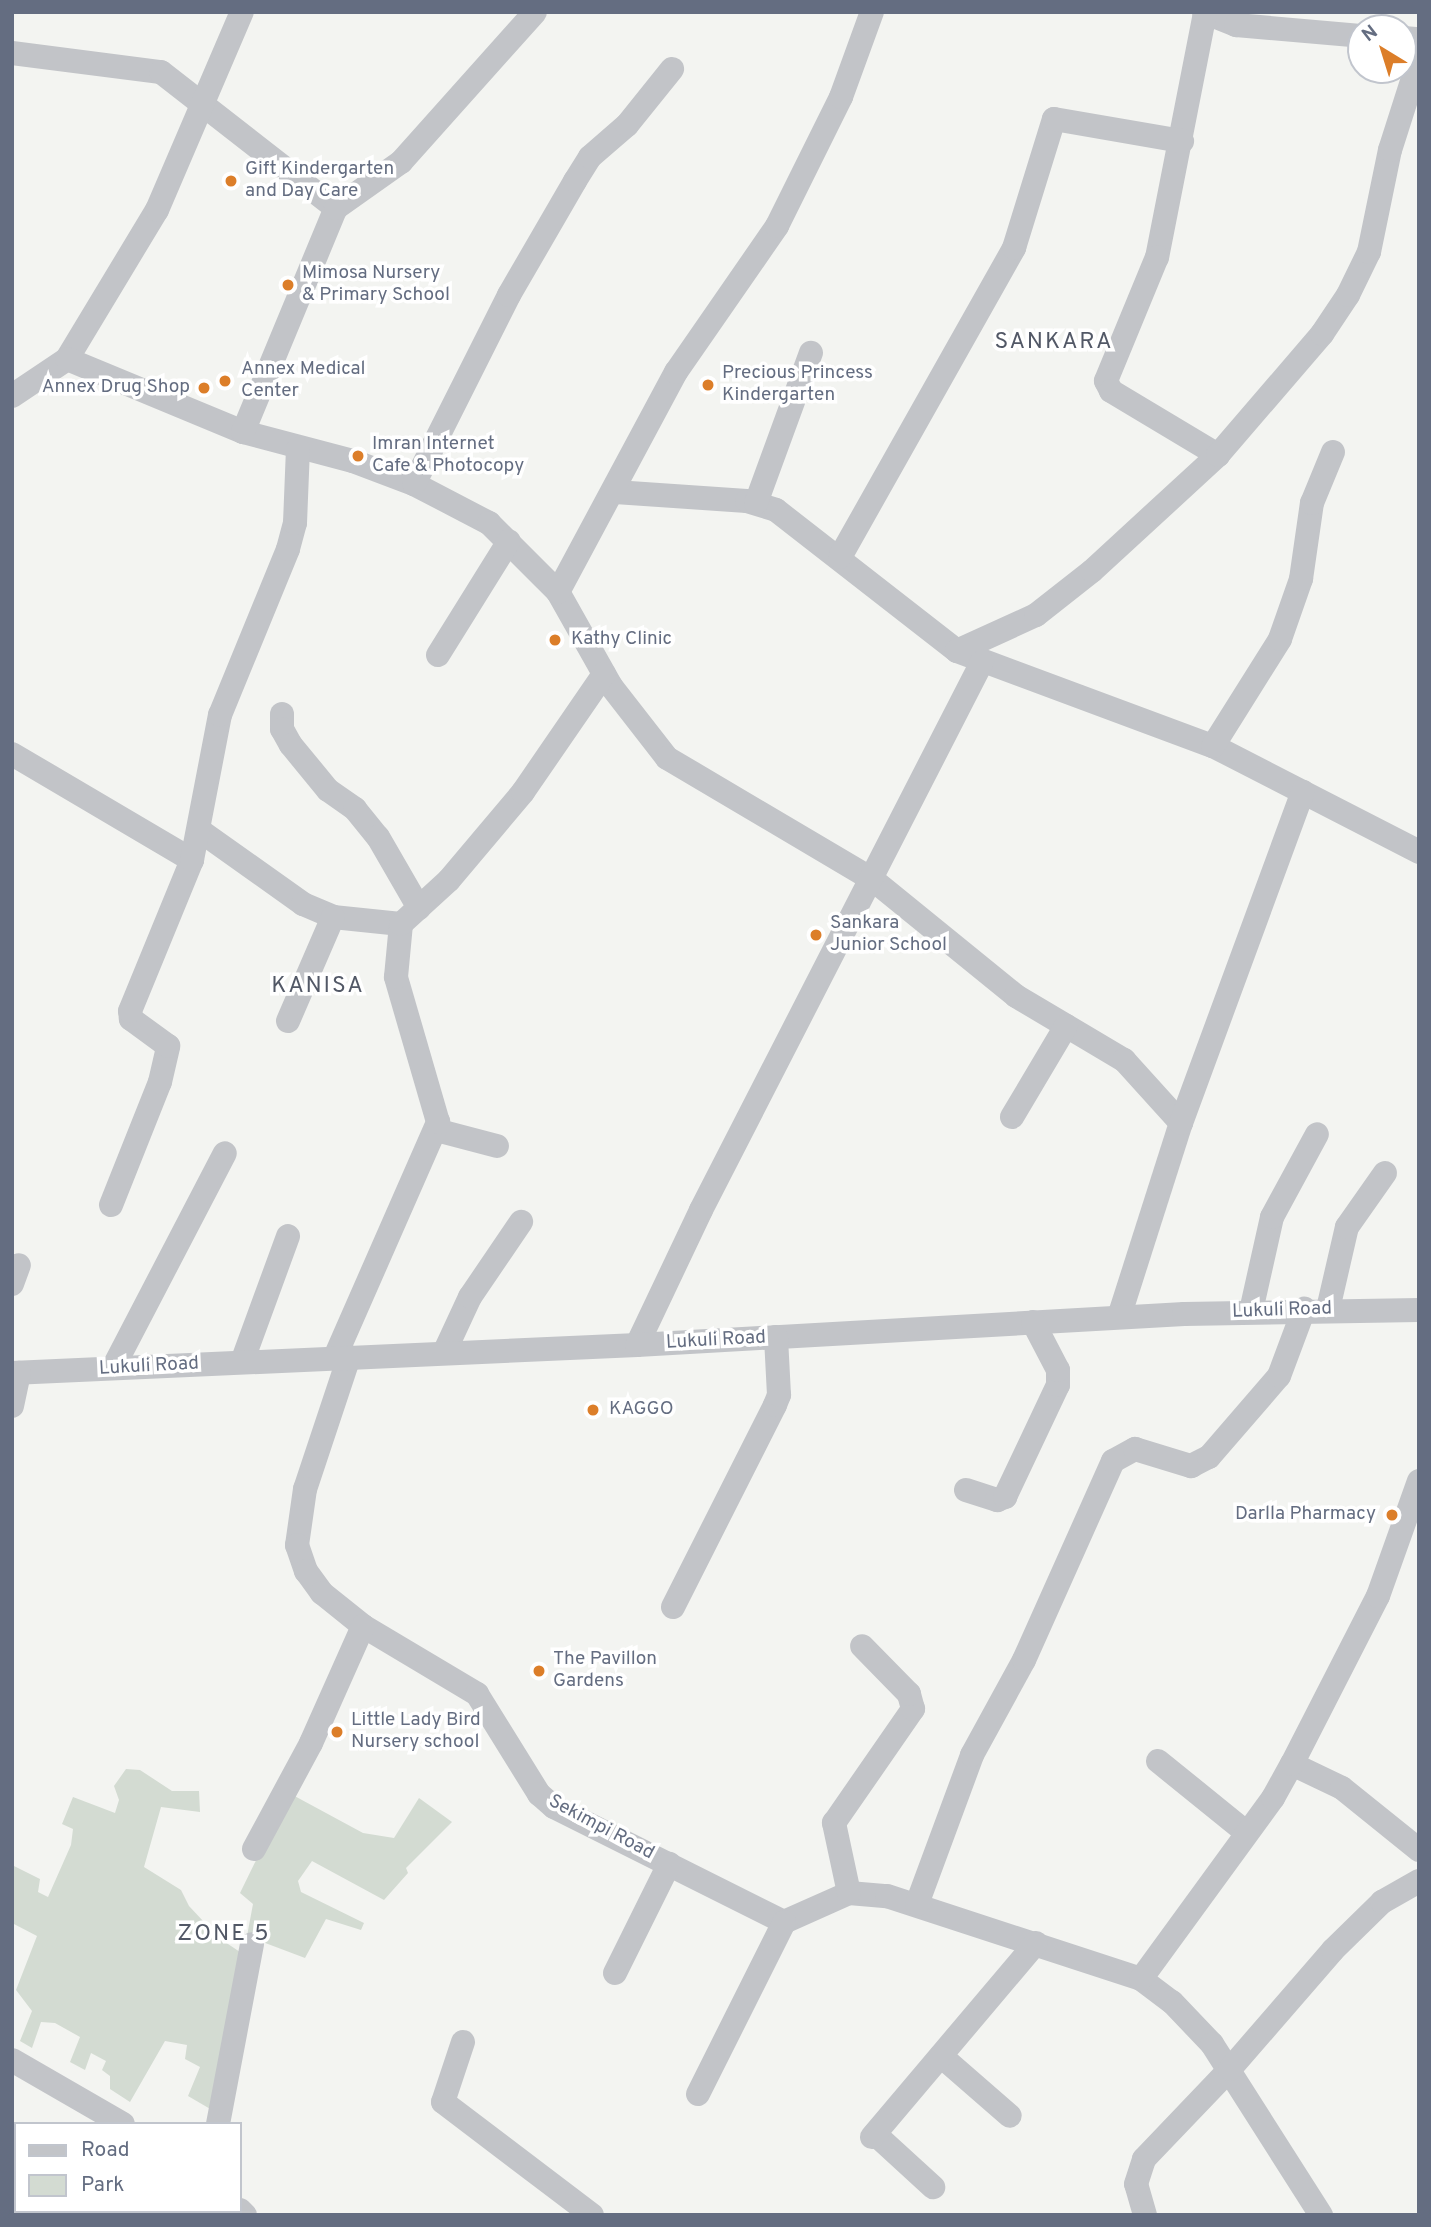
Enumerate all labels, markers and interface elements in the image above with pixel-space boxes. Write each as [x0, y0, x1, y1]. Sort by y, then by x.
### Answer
north arrow [1347, 14, 1417, 84]
text: N [1358, 20, 1383, 48]
place label: Gift Kindergarten and Day Care [245, 159, 394, 203]
marker: Gift Kindergarten and Day Care [223, 173, 239, 189]
place label: Mimosa Nursery & Primary School [302, 263, 450, 307]
marker: Mimosa Nursery & Primary School [280, 277, 296, 293]
district label: SANKARA [995, 329, 1113, 357]
place label: Annex Medical Center [241, 359, 365, 403]
place label: Precious Princess Kindergarten [722, 363, 873, 407]
marker: Annex Medical Center [215, 371, 235, 391]
place label: Annex Drug Shop [42, 377, 190, 399]
marker: Precious Princess Kindergarten [700, 377, 716, 393]
marker: Annex Drug Shop [196, 380, 212, 396]
place label: Imran Internet Cafe & Photocopy [372, 434, 524, 478]
marker: Imran Internet Cafe & Photocopy [350, 448, 366, 464]
place label: Kathy Clinic [571, 629, 672, 651]
marker: Kathy Clinic [545, 630, 565, 650]
place label: Sankara Junior School [830, 913, 947, 957]
marker: Sankara Junior School [808, 927, 824, 943]
district label: KANISA [272, 973, 364, 1001]
street label: Lukuli Road [1232, 1298, 1332, 1324]
street label: Lukuli Road [665, 1327, 767, 1355]
street label: Lukuli Road [98, 1353, 200, 1381]
place label: KAGGO [609, 1399, 674, 1421]
marker: KAGGO [583, 1400, 603, 1420]
place label: Darlla Pharmacy [1235, 1504, 1376, 1526]
marker: Darlla Pharmacy [1382, 1505, 1402, 1525]
place label: The Pavillon Gardens [553, 1649, 657, 1693]
marker: The Pavillon Gardens [531, 1663, 547, 1679]
place label: Little Lady Bird Nursery school [351, 1710, 481, 1754]
marker: Little Lady Bird Nursery school [329, 1724, 345, 1740]
street label: Sekimpi Road [544, 1791, 658, 1865]
district label: ZONE 5 [178, 1921, 270, 1949]
legend [14, 2122, 242, 2213]
text: Road [81, 2137, 130, 2164]
text: Park [81, 2172, 124, 2199]

